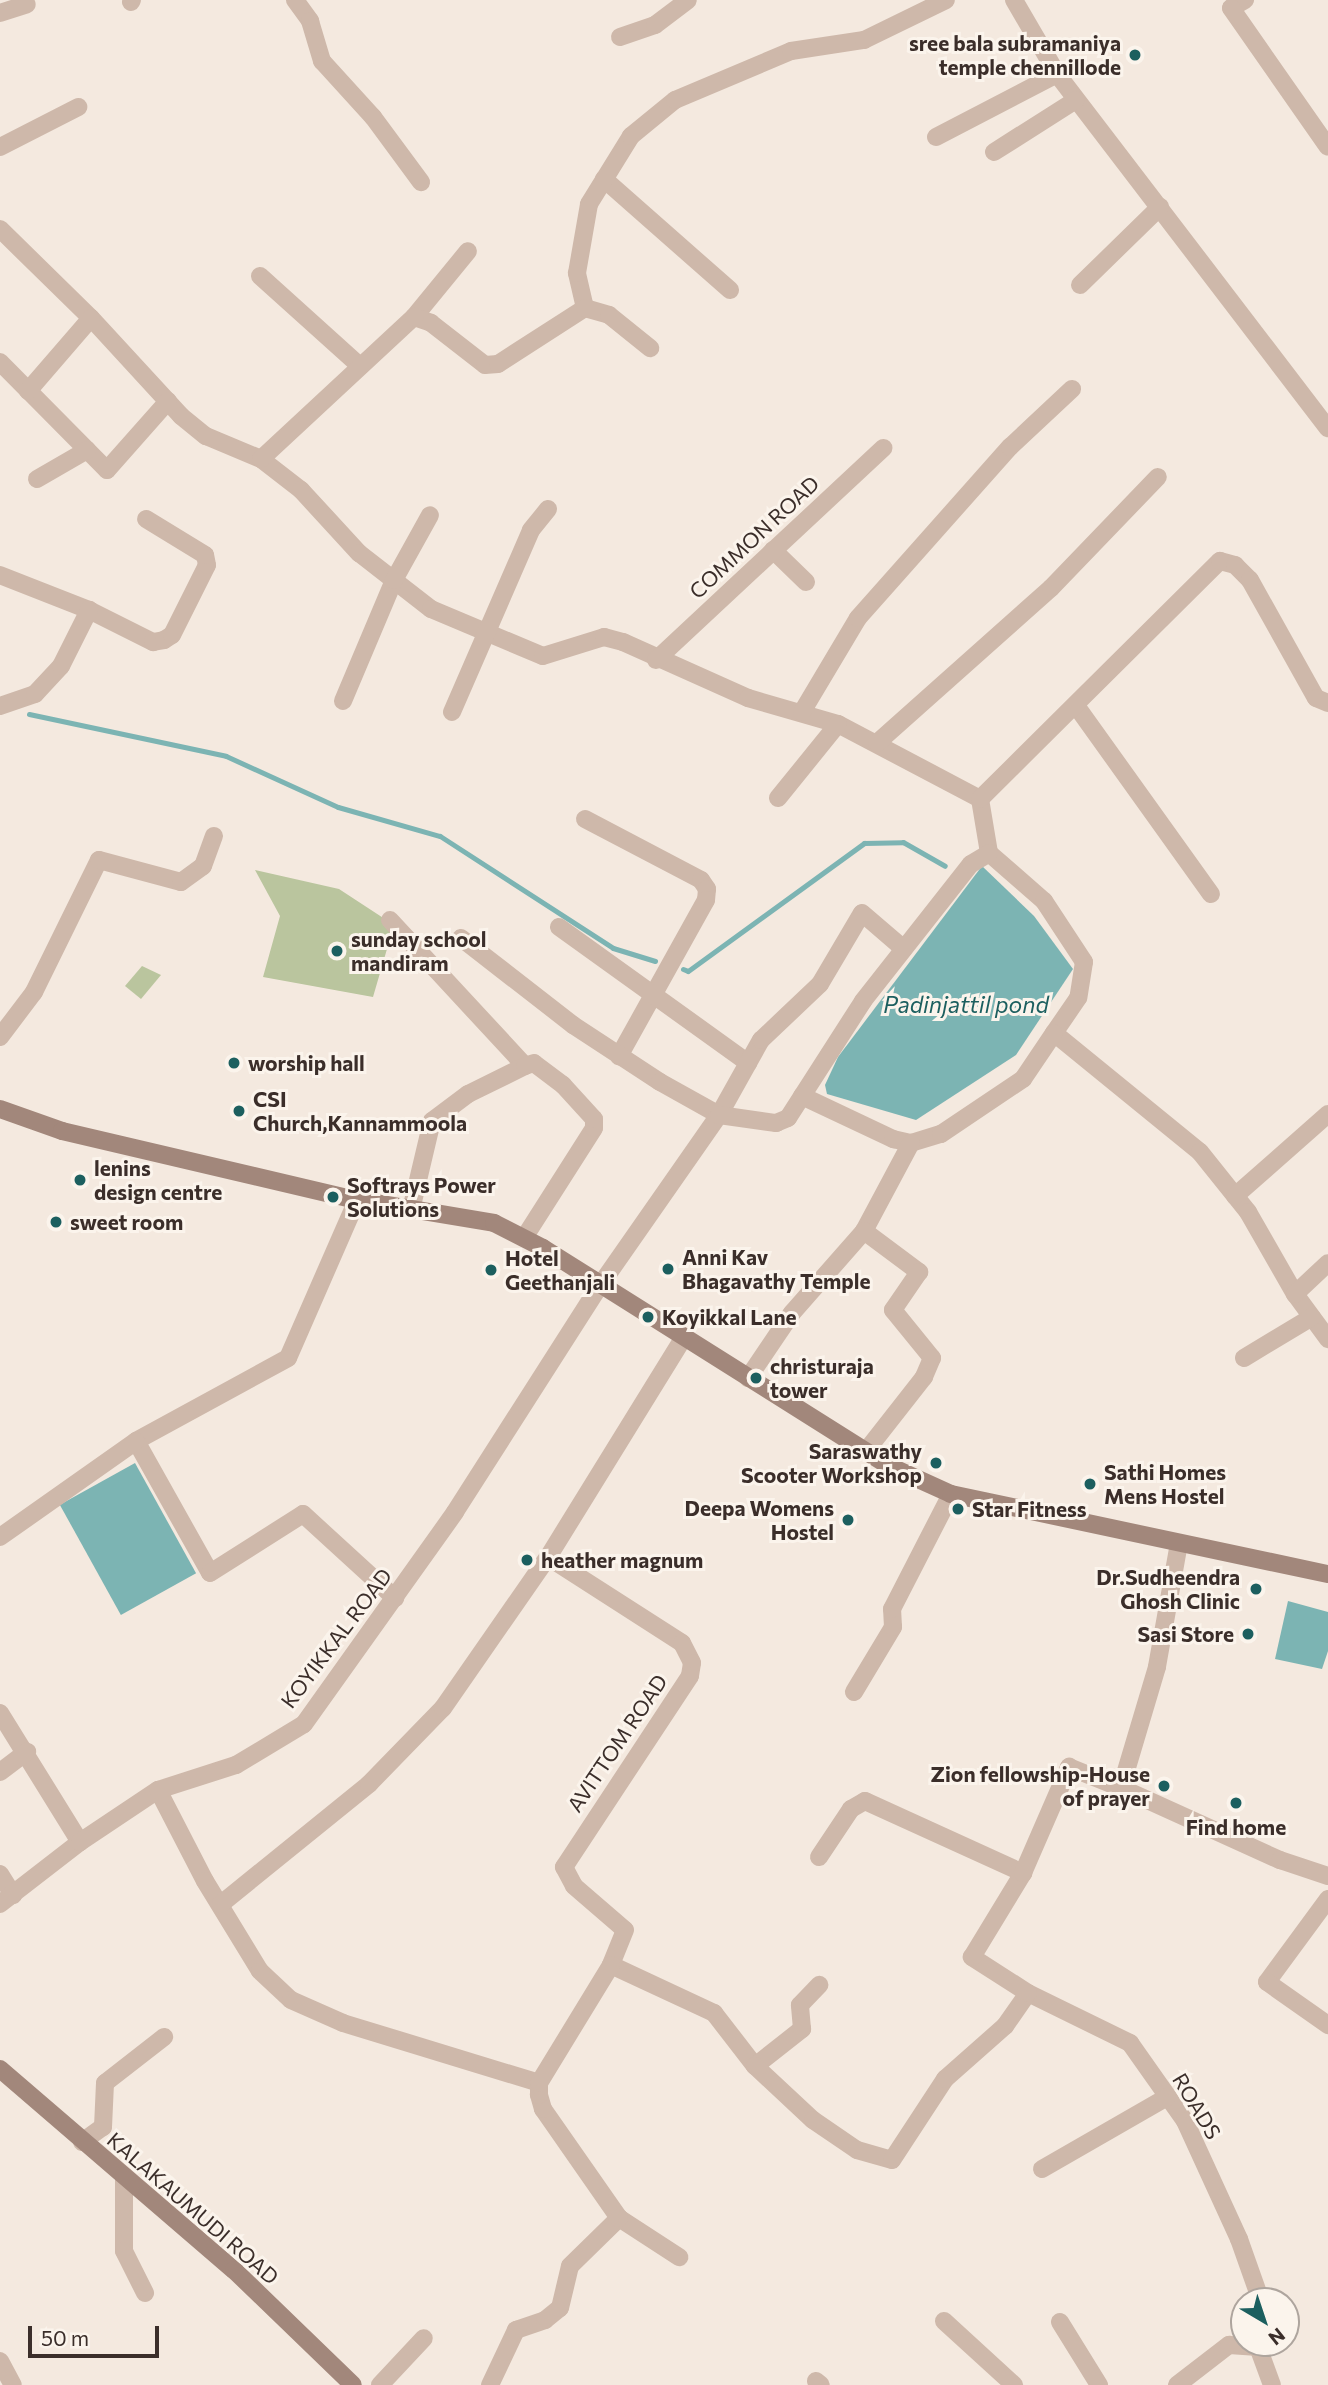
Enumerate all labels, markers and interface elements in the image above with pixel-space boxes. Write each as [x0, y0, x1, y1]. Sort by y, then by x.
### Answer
place label: sree bala subramaniya temple chennillode [909, 30, 1121, 80]
marker: sree bala subramaniya temple chennillode [1127, 47, 1143, 63]
street label: COMMON ROAD [684, 470, 824, 604]
place label: sunday school mandiram [351, 926, 486, 976]
marker: sunday school mandiram [329, 943, 345, 959]
water label: Padinjattil pond [883, 990, 1049, 1018]
place label: worship hall [248, 1050, 365, 1076]
marker: worship hall [226, 1055, 242, 1071]
place label: CSI Church,Kannammoola [253, 1086, 467, 1136]
marker: CSI Church,Kannammoola [231, 1103, 247, 1119]
place label: lenins design centre [94, 1155, 222, 1205]
marker: lenins design centre [72, 1172, 88, 1188]
place label: Softrays Power Solutions [347, 1172, 496, 1222]
marker: Softrays Power Solutions [325, 1189, 341, 1205]
place label: sweet room [70, 1209, 183, 1235]
marker: sweet room [48, 1214, 64, 1230]
place label: Anni Kav Bhagavathy Temple [682, 1244, 871, 1294]
place label: Hotel Geethanjali [505, 1245, 615, 1295]
marker: Anni Kav Bhagavathy Temple [660, 1261, 676, 1277]
marker: Hotel Geethanjali [483, 1262, 499, 1278]
place label: Koyikkal Lane [662, 1304, 797, 1330]
marker: Koyikkal Lane [640, 1309, 656, 1325]
place label: christuraja tower [770, 1353, 874, 1403]
marker: christuraja tower [748, 1370, 764, 1386]
place label: Saraswathy Scooter Workshop [741, 1438, 922, 1488]
marker: Saraswathy Scooter Workshop [928, 1455, 944, 1471]
place label: Sathi Homes Mens Hostel [1104, 1459, 1226, 1509]
marker: Sathi Homes Mens Hostel [1082, 1476, 1098, 1492]
place label: Deepa Womens Hostel [685, 1495, 834, 1545]
place label: Star Fitness [972, 1496, 1087, 1522]
marker: Star Fitness [950, 1501, 966, 1517]
marker: Deepa Womens Hostel [840, 1512, 856, 1528]
place label: heather magnum [541, 1547, 703, 1573]
marker: heather magnum [519, 1552, 535, 1568]
street label: KOYIKKAL ROAD [275, 1563, 397, 1713]
place label: Dr.Sudheendra Ghosh Clinic [1096, 1564, 1240, 1614]
marker: Dr.Sudheendra Ghosh Clinic [1246, 1579, 1266, 1599]
place label: Sasi Store [1138, 1621, 1234, 1647]
marker: Sasi Store [1240, 1626, 1256, 1642]
street label: AVITTOM ROAD [562, 1669, 672, 1817]
place label: Zion fellowship-House of prayer [931, 1761, 1150, 1811]
marker: Zion fellowship-House of prayer [1156, 1778, 1172, 1794]
marker: Find home [1228, 1795, 1244, 1811]
place label: Find home [1186, 1814, 1286, 1840]
street label: ROADS [1168, 2068, 1226, 2144]
street label: KALAKAUMUDI ROAD [102, 2127, 284, 2289]
north arrow [1230, 2287, 1300, 2357]
scale bar [32, 2312, 163, 2356]
text: N [1264, 2324, 1290, 2351]
text: 50 m [41, 2325, 89, 2350]

